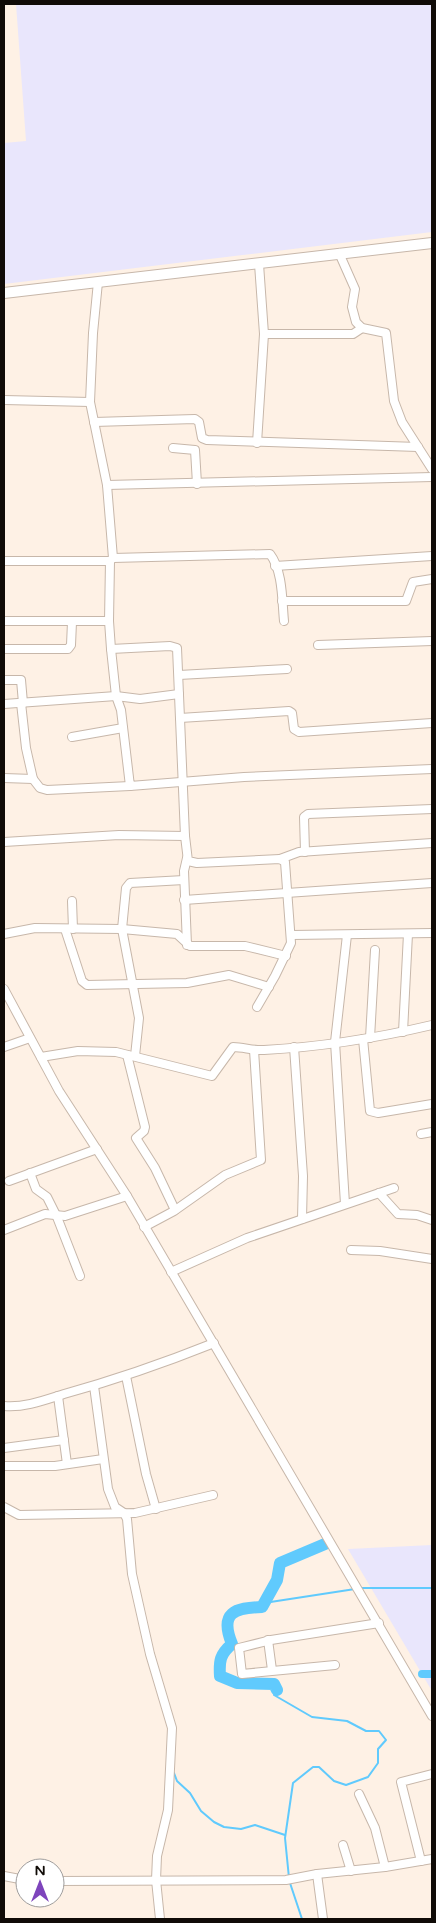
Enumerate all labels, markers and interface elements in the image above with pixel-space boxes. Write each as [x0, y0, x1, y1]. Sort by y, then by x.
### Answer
north arrow [15, 1858, 65, 1908]
text: N [34, 1862, 46, 1879]

